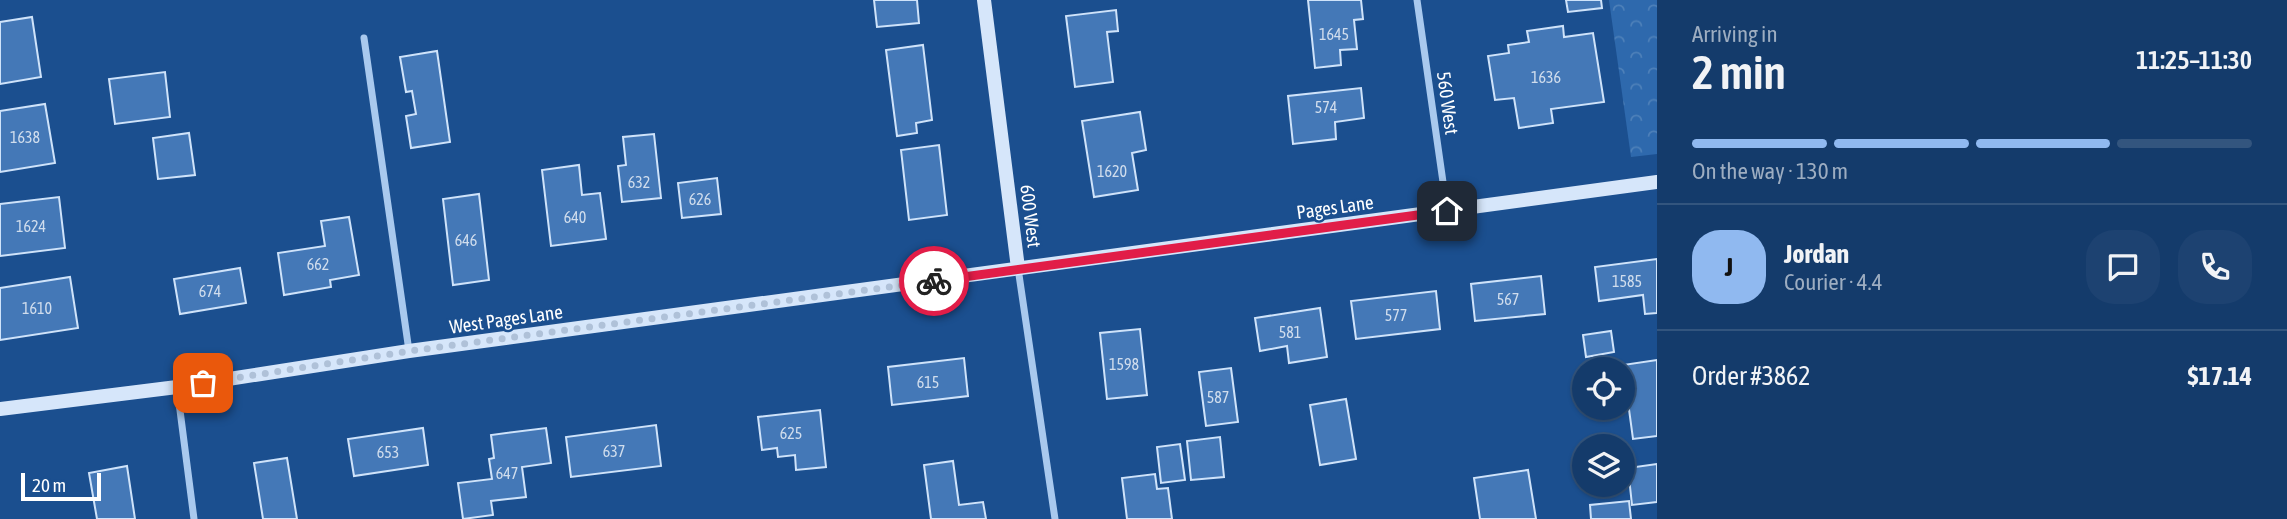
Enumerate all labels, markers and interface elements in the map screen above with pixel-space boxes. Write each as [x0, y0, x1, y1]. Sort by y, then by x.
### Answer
text: Arriving in [1692, 21, 1778, 47]
house number: 1645 [1319, 25, 1349, 43]
text: 11:25–11:30 [2136, 45, 2252, 75]
text: 2 min [1692, 46, 1786, 99]
house number: 1636 [1531, 68, 1561, 86]
street label: 560 West [1433, 70, 1463, 136]
house number: 574 [1315, 98, 1337, 116]
house number: 1638 [10, 128, 40, 146]
text: On the way · 130 m [1692, 158, 1848, 184]
house number: 1620 [1097, 162, 1127, 180]
house number: 632 [628, 173, 650, 191]
pin [1417, 181, 1477, 241]
street label: 600 West [1016, 183, 1046, 249]
house number: 626 [689, 190, 711, 208]
street label: Pages Lane [1295, 191, 1375, 223]
icon: home [1428, 192, 1466, 230]
house number: 640 [564, 208, 586, 226]
house number: 1624 [16, 217, 46, 235]
button: chat [2086, 230, 2160, 304]
button: phone [2178, 230, 2252, 304]
house number: 646 [455, 231, 477, 249]
text: Jordan [1784, 239, 1849, 269]
courier [899, 246, 969, 316]
text: J [1725, 252, 1733, 282]
house number: 662 [307, 255, 329, 273]
icon: bike [915, 262, 953, 300]
text: Courier · 4.4 [1784, 269, 1883, 295]
house number: 1585 [1612, 272, 1642, 290]
house number: 674 [199, 282, 221, 300]
house number: 567 [1497, 290, 1519, 308]
house number: 1610 [22, 299, 52, 317]
street label: West Pages Lane [448, 300, 564, 338]
house number: 577 [1385, 306, 1407, 324]
house number: 581 [1279, 323, 1301, 341]
pin [173, 353, 233, 413]
house number: 1598 [1109, 355, 1139, 373]
map controls [1572, 357, 1635, 497]
button: locate [1572, 357, 1635, 420]
text: Order #3862 [1692, 361, 1811, 391]
text: $17.14 [2188, 361, 2252, 391]
icon: bag [184, 364, 222, 402]
house number: 615 [917, 373, 939, 391]
house number: 587 [1207, 388, 1229, 406]
house number: 625 [780, 424, 802, 442]
button: layers [1572, 434, 1635, 497]
house number: 637 [603, 442, 625, 460]
house number: 653 [377, 443, 399, 461]
house number: 647 [496, 464, 518, 482]
scale bar [21, 470, 102, 502]
text: 20 m [32, 474, 66, 496]

